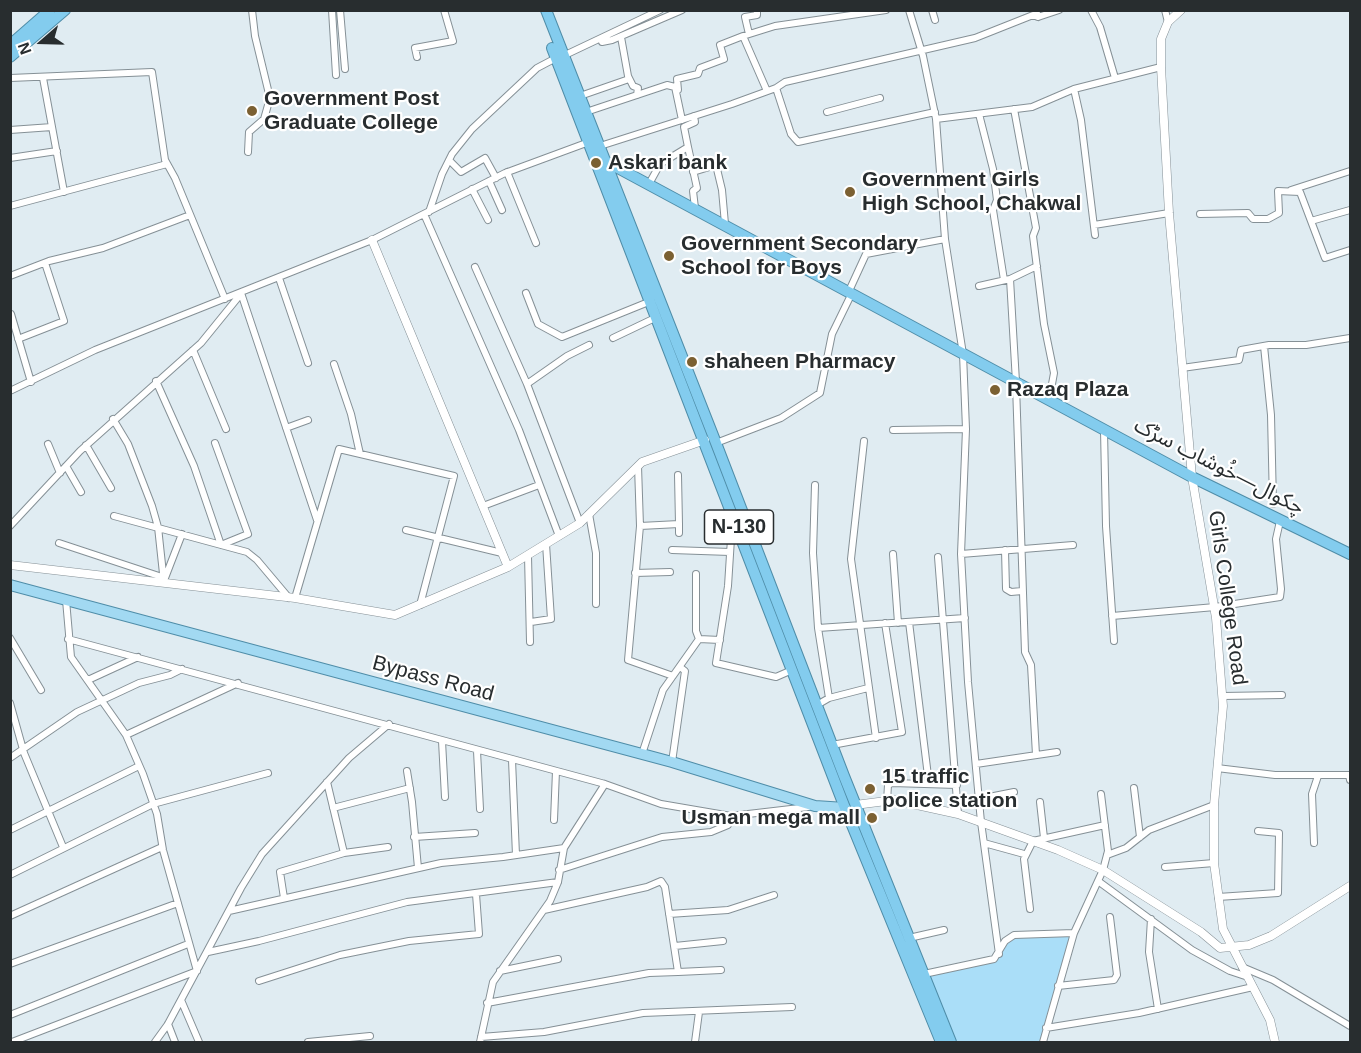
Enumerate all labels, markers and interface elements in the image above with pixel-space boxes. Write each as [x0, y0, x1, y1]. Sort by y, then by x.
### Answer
north arrow [12, 12, 72, 72]
text: N [15, 40, 35, 57]
place label: Government Post Graduate College [264, 86, 439, 136]
marker: Government Post Graduate College [245, 104, 259, 118]
place label: Askari bank [608, 150, 727, 176]
marker: Askari bank [589, 156, 603, 170]
place label: Government Girls High School, Chakwal [862, 167, 1081, 217]
marker: Government Girls High School, Chakwal [843, 185, 857, 199]
place label: Government Secondary School for Boys [681, 231, 918, 281]
marker: Government Secondary School for Boys [662, 249, 676, 263]
place label: shaheen Pharmacy [704, 349, 895, 375]
marker: shaheen Pharmacy [685, 355, 699, 369]
place label: Razaq Plaza [1007, 377, 1128, 403]
marker: Razaq Plaza [988, 383, 1002, 397]
street label: چکوال—خُوشاب سڑک [1130, 413, 1308, 521]
street label: Girls College Road [1202, 509, 1252, 687]
road number: N-130 [704, 510, 774, 544]
street label: Bypass Road [369, 651, 497, 707]
place label: 15 traffic police station [882, 764, 1017, 814]
marker: 15 traffic police station [863, 782, 877, 796]
place label: Usman mega mall [681, 805, 860, 831]
marker: Usman mega mall [865, 811, 879, 825]

